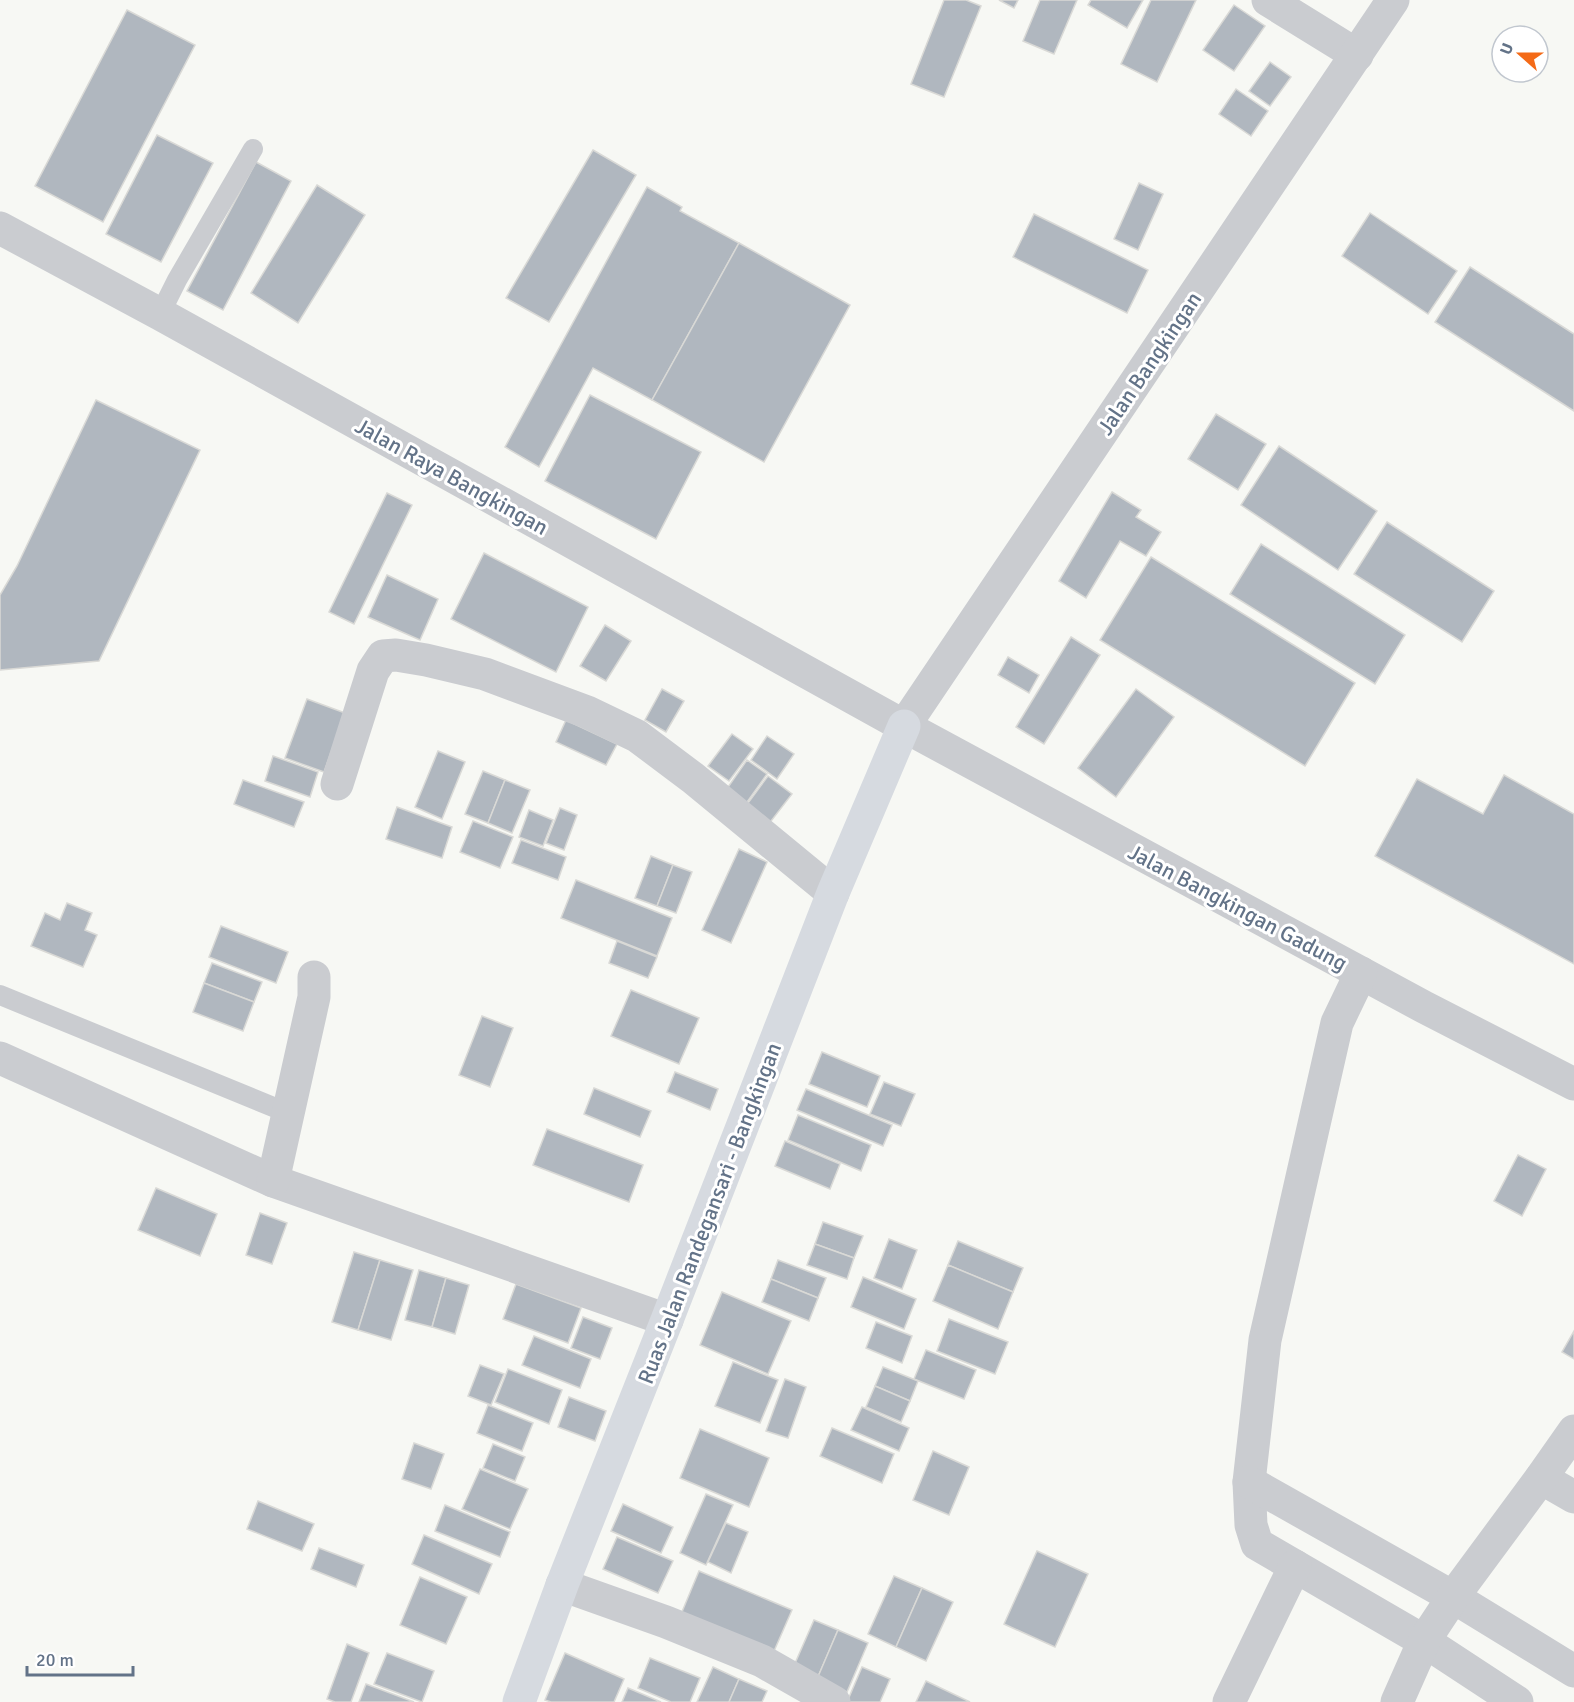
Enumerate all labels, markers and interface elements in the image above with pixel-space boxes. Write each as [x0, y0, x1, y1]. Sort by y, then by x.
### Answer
north arrow [1490, 24, 1550, 84]
text: U [1496, 40, 1518, 58]
street label: Jalan Bangkingan [1092, 287, 1207, 440]
street label: Jalan Raya Bangkingan [351, 412, 553, 541]
street label: Jalan Bangkingan Gadung [1124, 838, 1352, 977]
street label: Ruas Jalan Randegansari - Bangkingan [632, 1039, 787, 1388]
scale bar [27, 1639, 134, 1677]
text: 20 m [36, 1649, 74, 1671]

